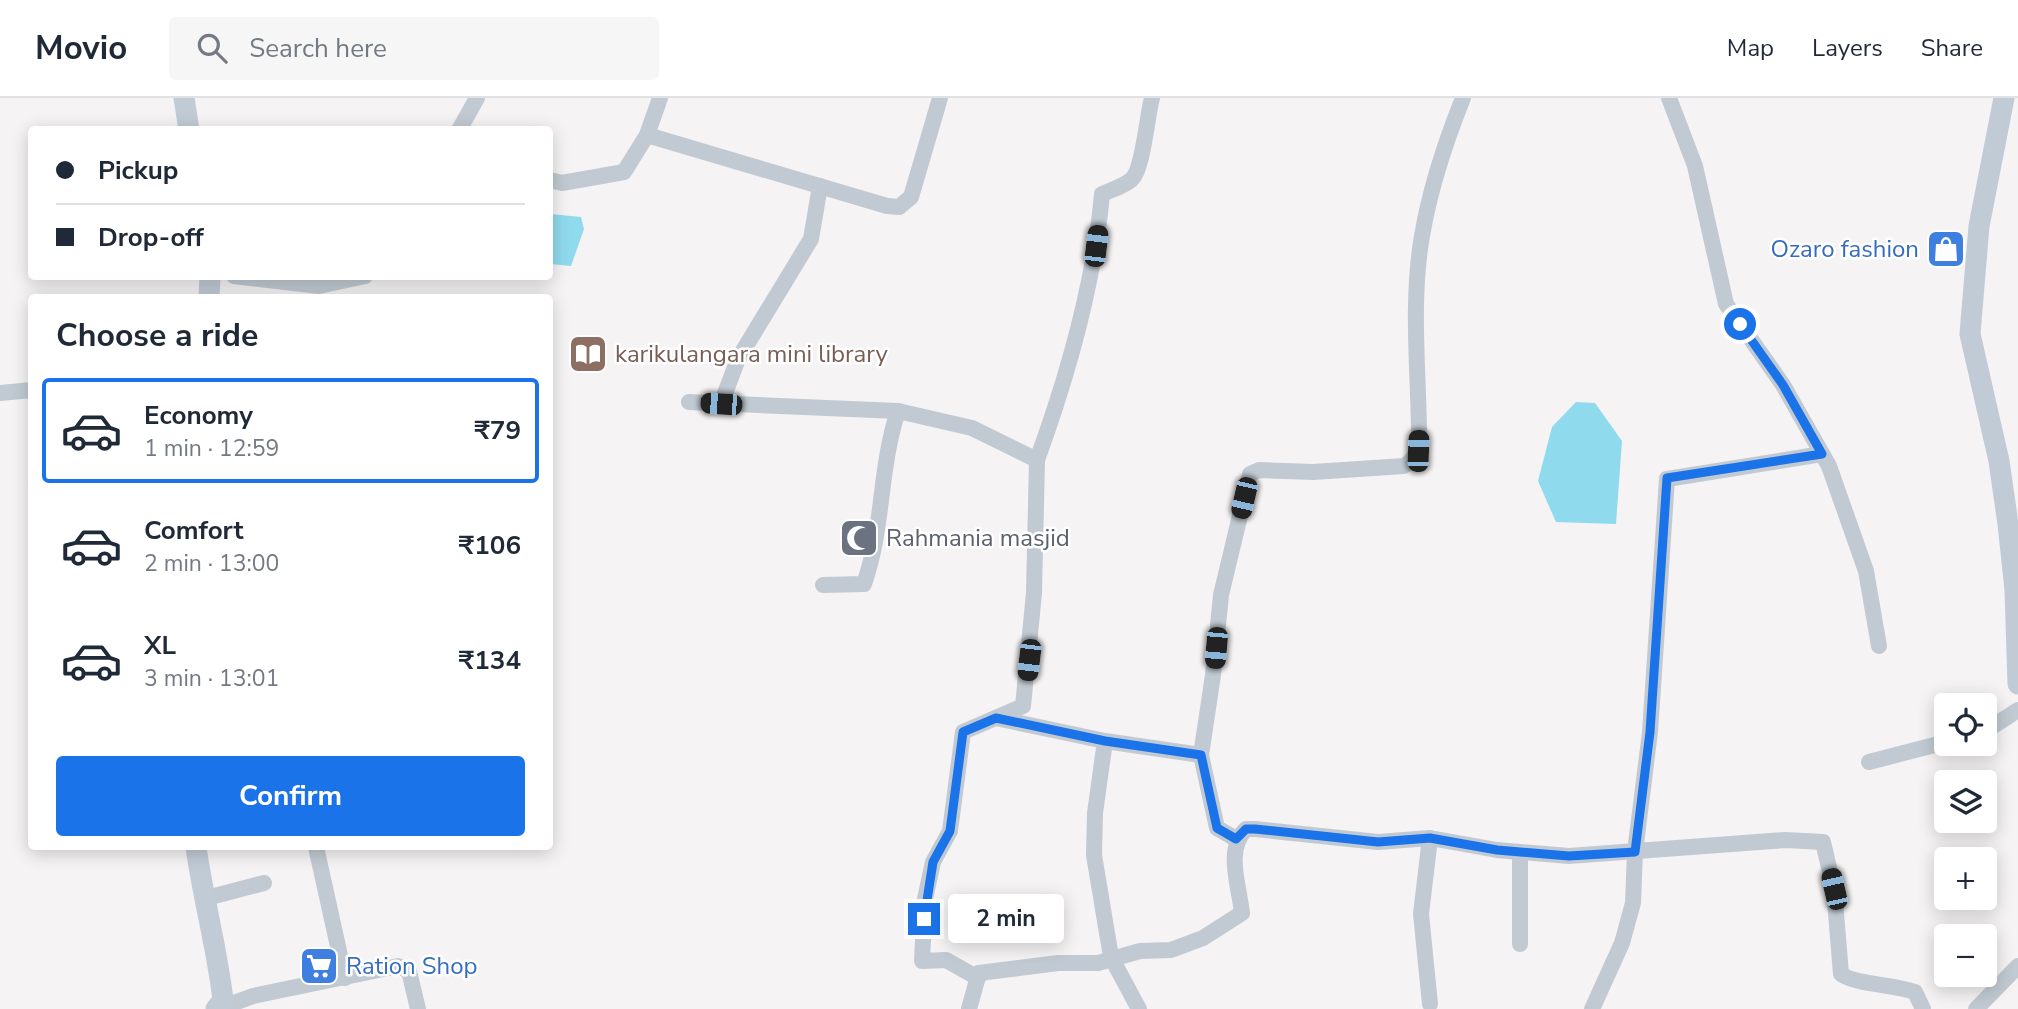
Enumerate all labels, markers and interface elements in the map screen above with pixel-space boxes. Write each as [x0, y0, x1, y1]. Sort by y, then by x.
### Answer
search box [169, 17, 659, 80]
text: Movio [35, 26, 127, 71]
icon: search [193, 29, 231, 67]
text: Search here [249, 31, 387, 66]
text: Map [1727, 32, 1774, 64]
text: Layers [1812, 32, 1883, 64]
text: Share [1921, 32, 1983, 64]
text: Pickup [98, 153, 178, 188]
text: Drop-off [98, 220, 204, 255]
car [1084, 224, 1109, 268]
shop icon: Ozaro fashion [1925, 228, 1967, 270]
place label: Ozaro fashion [1771, 233, 1919, 265]
route start [1724, 308, 1756, 340]
text: Choose a ride [56, 314, 258, 357]
library icon: karikulangara mini library [567, 333, 609, 375]
place label: karikulangara mini library [615, 338, 888, 370]
car [700, 392, 743, 416]
text: Economy [144, 398, 253, 433]
icon: car [60, 399, 123, 462]
text: ₹79 [474, 413, 521, 448]
car [1407, 430, 1430, 472]
text: 1 min · 12:59 [144, 433, 279, 464]
car [1230, 475, 1259, 521]
text: Comfort [144, 513, 244, 548]
icon: car [60, 514, 123, 577]
mosque icon: Rahmania masjid [838, 517, 880, 559]
place label: Rahmania masjid [886, 522, 1070, 554]
text: ₹106 [459, 528, 521, 563]
text: 2 min · 13:00 [144, 548, 279, 579]
car [1204, 626, 1229, 670]
text: XL [144, 628, 176, 663]
icon: car [60, 629, 123, 692]
car [1017, 638, 1042, 682]
text: ₹134 [459, 643, 521, 678]
text: 3 min · 13:01 [144, 663, 279, 694]
map controls [1934, 693, 1997, 987]
button: locate [1934, 693, 1997, 756]
button: Confirm [56, 756, 525, 836]
button: layers [1934, 770, 1997, 833]
button: + [1934, 847, 1997, 910]
car [1820, 866, 1849, 912]
callout: 2 min [948, 894, 1064, 944]
route end [908, 903, 940, 935]
text: 2 min [976, 903, 1036, 934]
button: − [1934, 924, 1997, 987]
supermarket icon: Ration Shop [298, 945, 340, 987]
place label: Ration Shop [346, 950, 478, 982]

